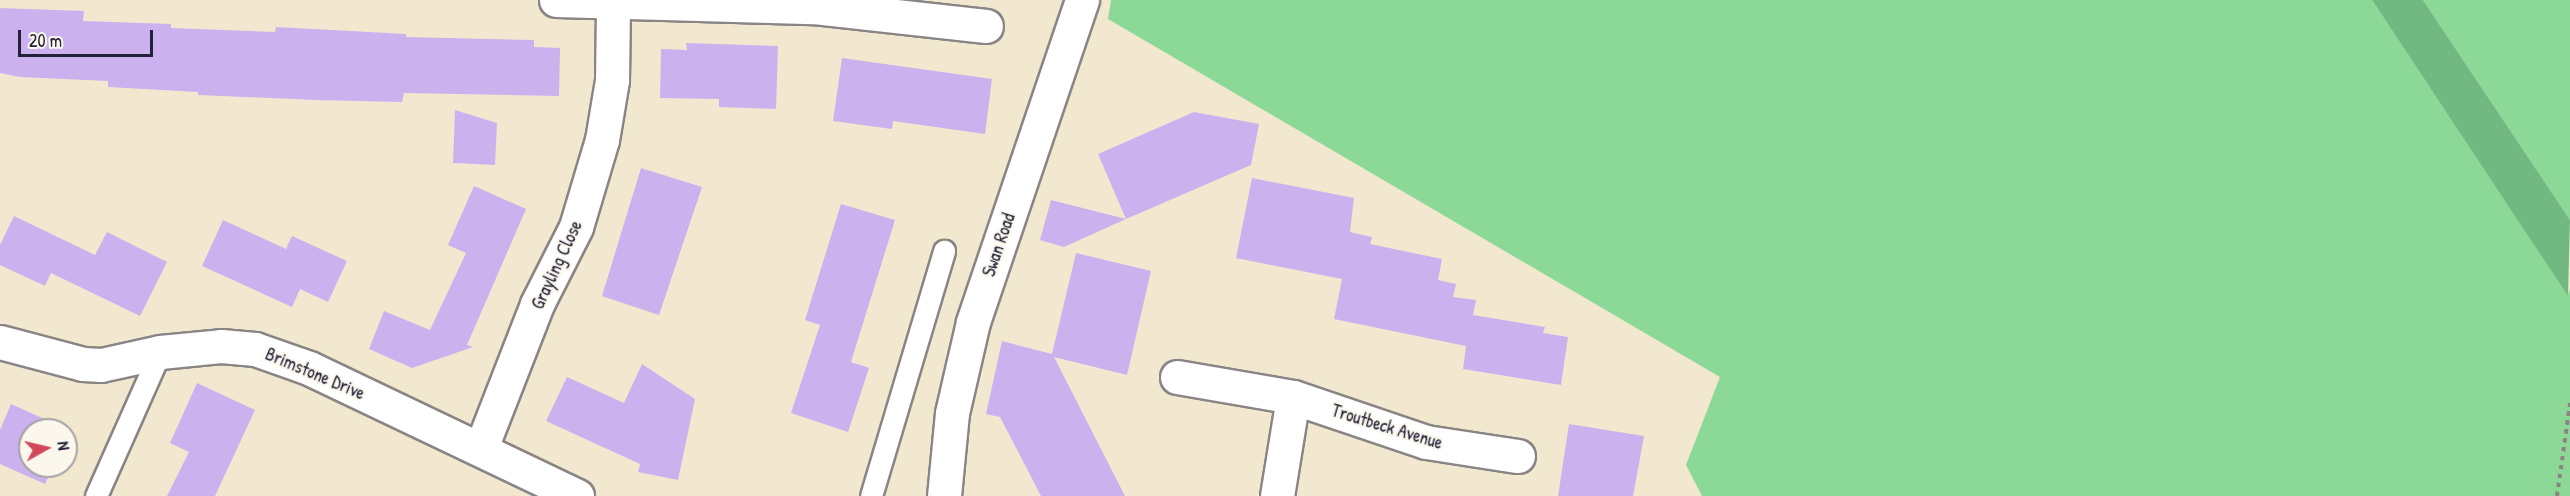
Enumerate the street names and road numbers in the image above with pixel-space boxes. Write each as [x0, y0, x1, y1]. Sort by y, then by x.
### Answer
street label: Swan Road [978, 211, 1020, 279]
street label: Grayling Close [527, 217, 587, 313]
street label: Brimstone Drive [262, 343, 368, 405]
street label: Troutbeck Avenue [1329, 400, 1445, 454]

